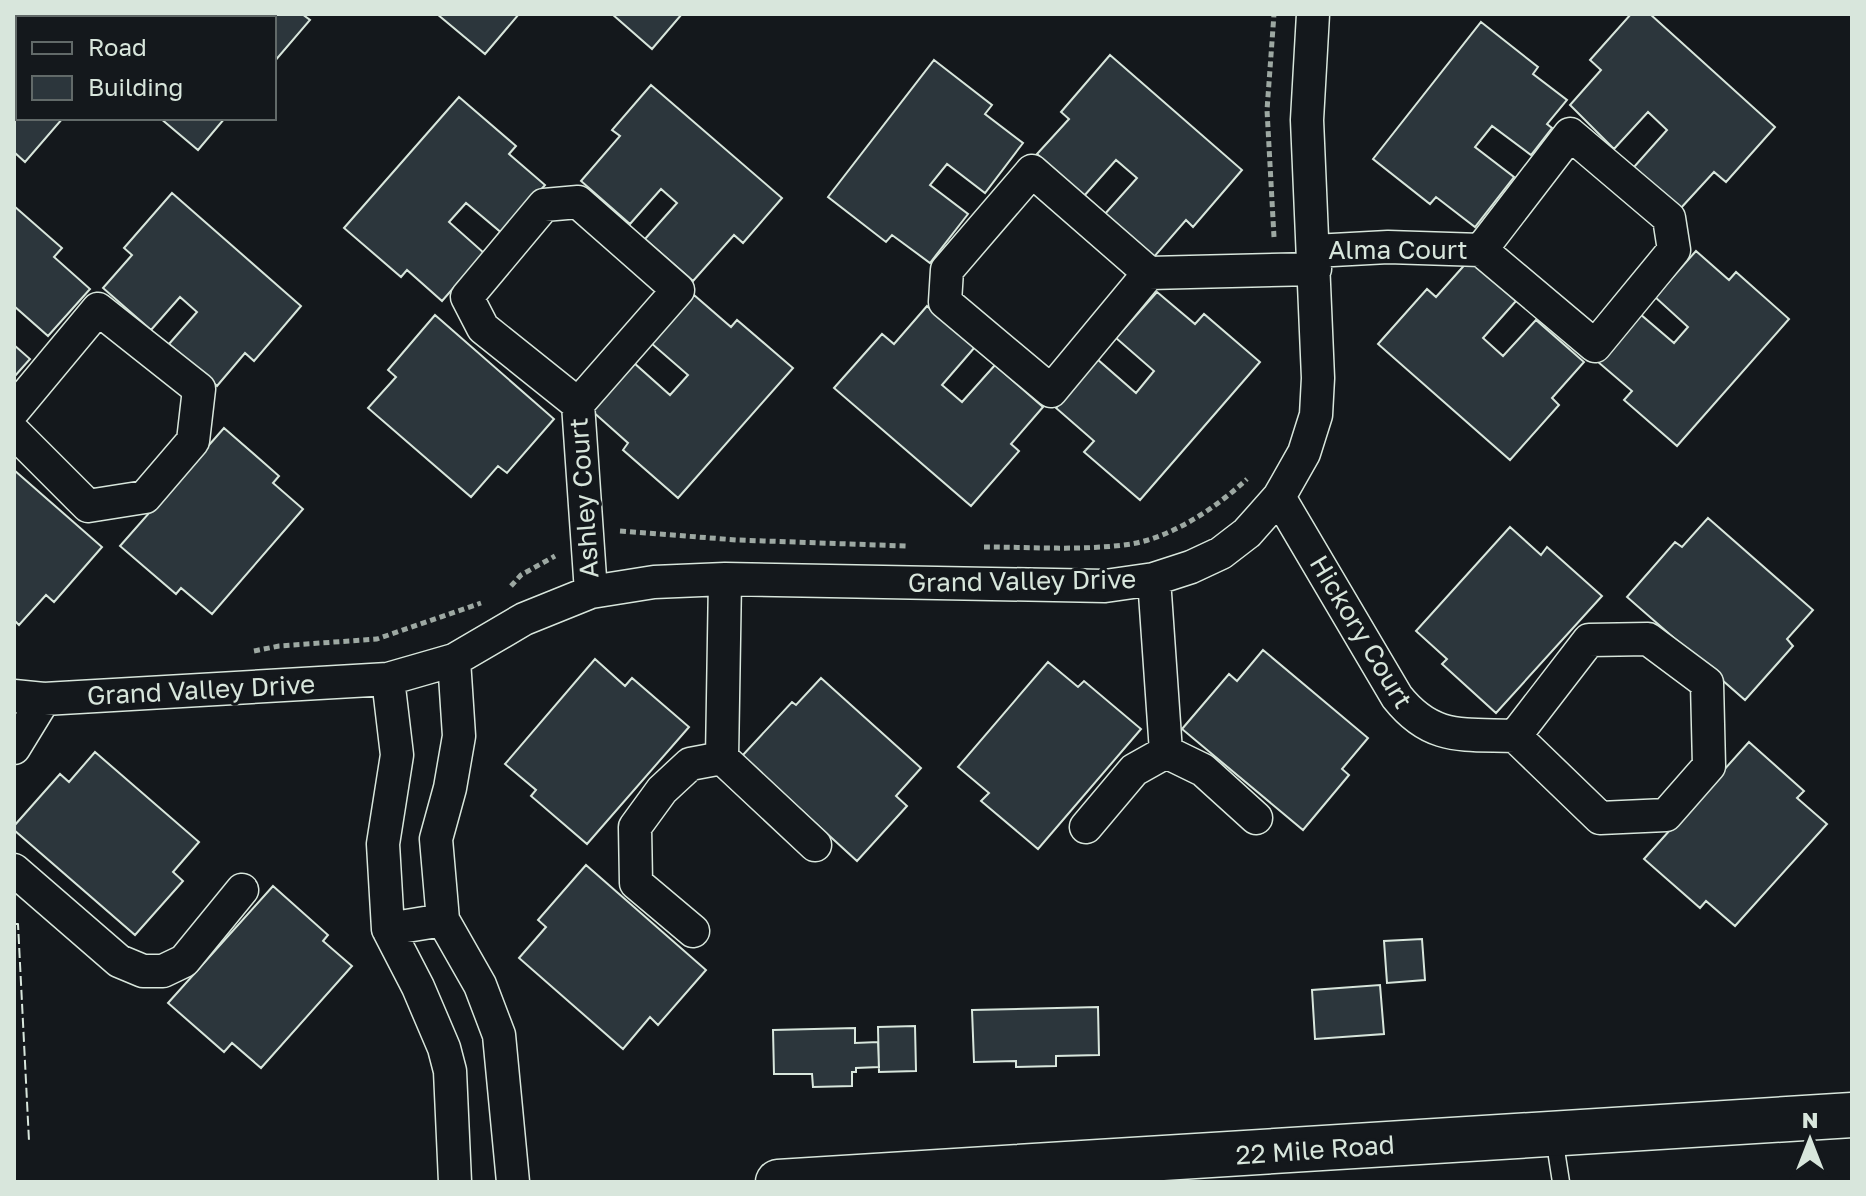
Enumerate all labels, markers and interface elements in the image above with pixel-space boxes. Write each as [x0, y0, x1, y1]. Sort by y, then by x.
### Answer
legend [16, 16, 276, 120]
text: Road [88, 32, 147, 61]
text: Building [88, 72, 183, 101]
street label: Alma Court [1328, 234, 1468, 265]
street label: Ashley Court [562, 417, 605, 579]
street label: Hickory Court [1304, 550, 1419, 714]
street label: Grand Valley Drive [908, 563, 1136, 598]
street label: Grand Valley Drive [86, 668, 316, 711]
north arrow [1770, 1100, 1850, 1180]
text: N [1802, 1106, 1818, 1133]
street label: 22 Mile Road [1234, 1128, 1396, 1171]

